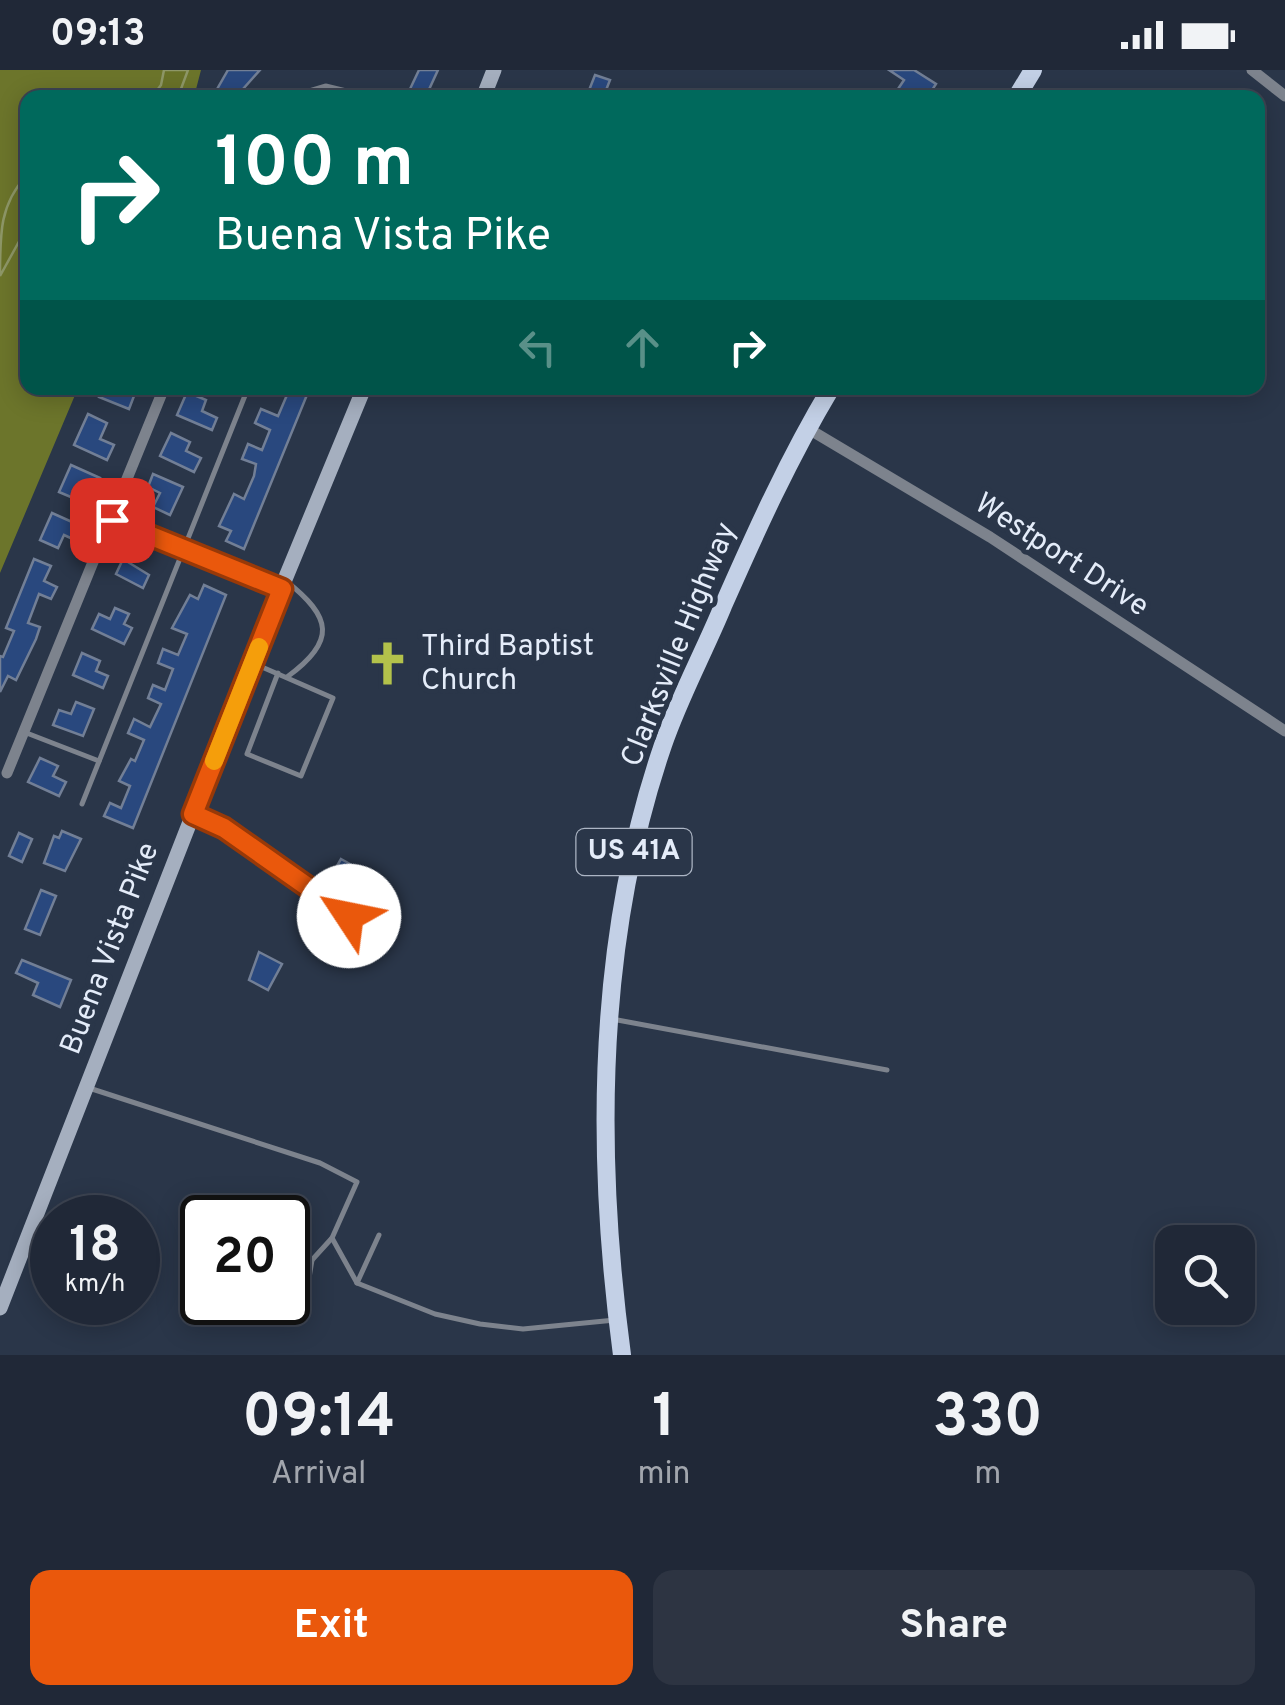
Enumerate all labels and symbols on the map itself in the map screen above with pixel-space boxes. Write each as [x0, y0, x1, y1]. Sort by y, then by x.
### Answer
pin [70, 478, 155, 563]
street label: Westport Drive [967, 486, 1155, 626]
street label: Clarksville Highway [614, 517, 746, 773]
place label: Third Baptist Church [421, 629, 594, 700]
church icon: Third Baptist Church [364, 640, 412, 688]
road number: US 41A [576, 829, 692, 875]
street label: Buena Vista Pike [54, 838, 168, 1060]
position arrow [297, 864, 401, 968]
speed limit sign: 20 [180, 1195, 310, 1325]

